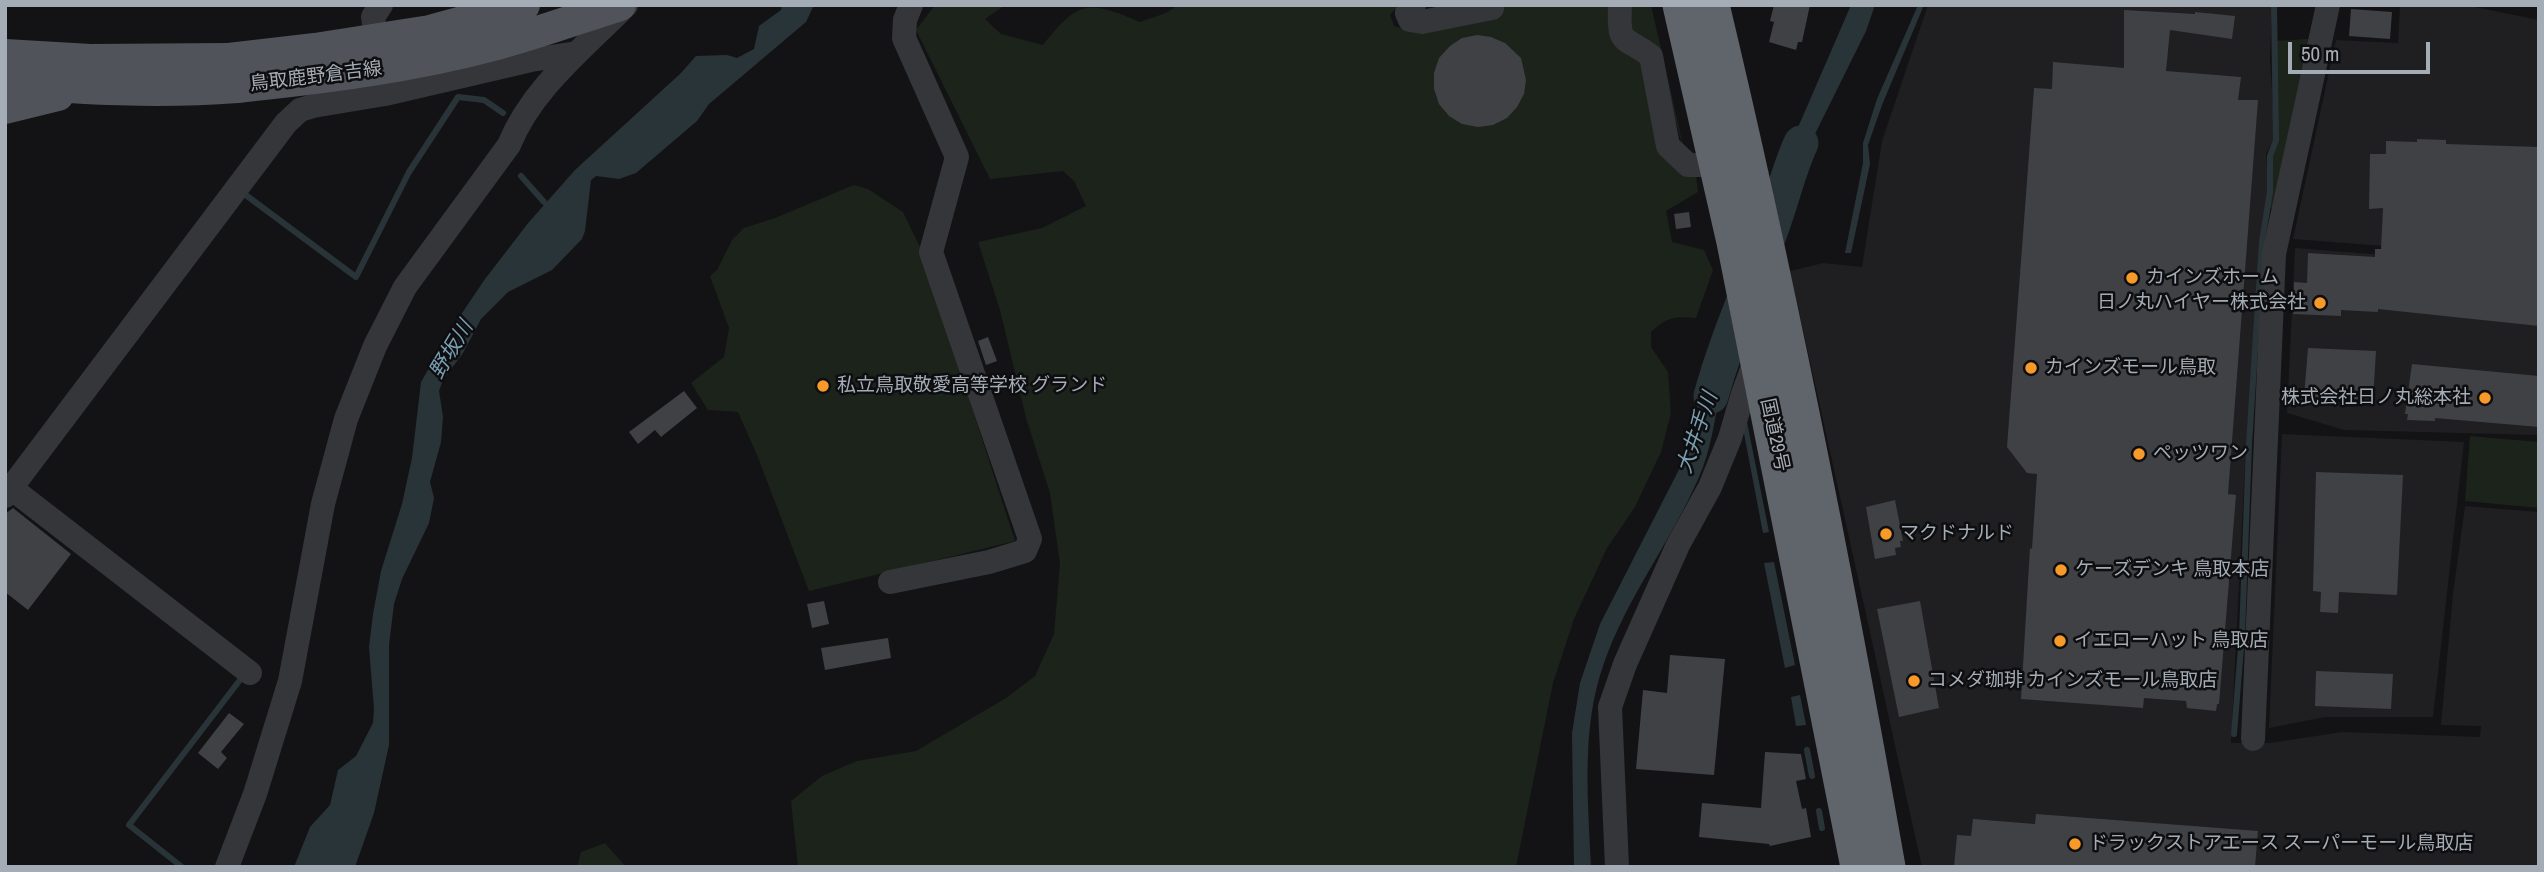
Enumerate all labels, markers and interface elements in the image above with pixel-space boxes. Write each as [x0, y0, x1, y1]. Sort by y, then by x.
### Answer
scale bar [2292, 28, 2434, 72]
text: 50 m [2301, 39, 2339, 68]
street label: 鳥取鹿野倉吉線 [249, 58, 383, 96]
place label: カインズホーム [2146, 267, 2279, 289]
marker: カインズホーム [2124, 270, 2140, 286]
place label: 日ノ丸ハイヤー株式会社 [2097, 292, 2306, 314]
marker: 日ノ丸ハイヤー株式会社 [2312, 295, 2328, 311]
water label: 野坂川 [425, 317, 479, 383]
place label: カインズモール鳥取 [2045, 357, 2216, 379]
marker: カインズモール鳥取 [2023, 360, 2039, 376]
place label: 私立鳥取敬愛高等学校 グランド [837, 375, 1107, 397]
marker: 私立鳥取敬愛高等学校 グランド [815, 378, 831, 394]
place label: 株式会社日ノ丸総本社 [2281, 387, 2471, 409]
water label: 大井手川 [1672, 389, 1724, 477]
marker: 株式会社日ノ丸総本社 [2477, 390, 2493, 406]
street label: 国道29号 [1755, 396, 1793, 474]
place label: ペッツワン [2153, 443, 2248, 465]
marker: ペッツワン [2131, 446, 2147, 462]
place label: マクドナルド [1900, 523, 2014, 545]
marker: マクドナルド [1878, 526, 1894, 542]
place label: ケーズデンキ 鳥取本店 [2075, 559, 2269, 581]
marker: ケーズデンキ 鳥取本店 [2053, 562, 2069, 578]
place label: イエローハット 鳥取店 [2074, 630, 2268, 652]
marker: イエローハット 鳥取店 [2052, 633, 2068, 649]
place label: コメダ珈琲 カインズモール鳥取店 [1928, 670, 2217, 692]
marker: コメダ珈琲 カインズモール鳥取店 [1906, 673, 1922, 689]
place label: ドラックストアエース スーパーモール鳥取店 [2089, 833, 2473, 855]
marker: ドラックストアエース スーパーモール鳥取店 [2067, 836, 2083, 852]

